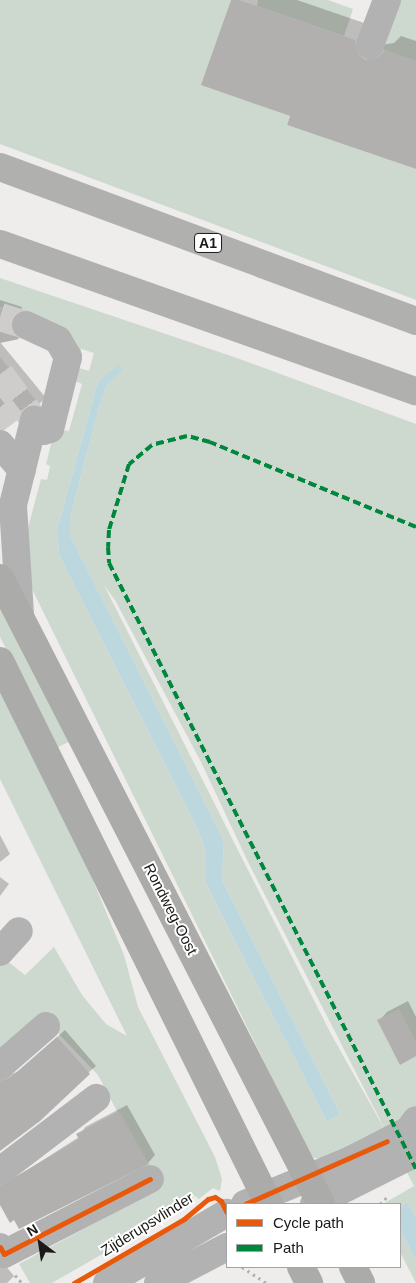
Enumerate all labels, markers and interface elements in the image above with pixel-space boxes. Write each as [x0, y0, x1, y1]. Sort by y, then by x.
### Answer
road number: A1 [193, 232, 223, 254]
street label: Rondweg-Oost [140, 860, 202, 958]
street label: Zijderupsvlinder [97, 1188, 197, 1260]
legend [226, 1203, 401, 1268]
text: Cycle path [273, 1214, 344, 1231]
north arrow [15, 1218, 65, 1268]
text: N [24, 1221, 41, 1240]
text: Path [273, 1239, 304, 1256]

